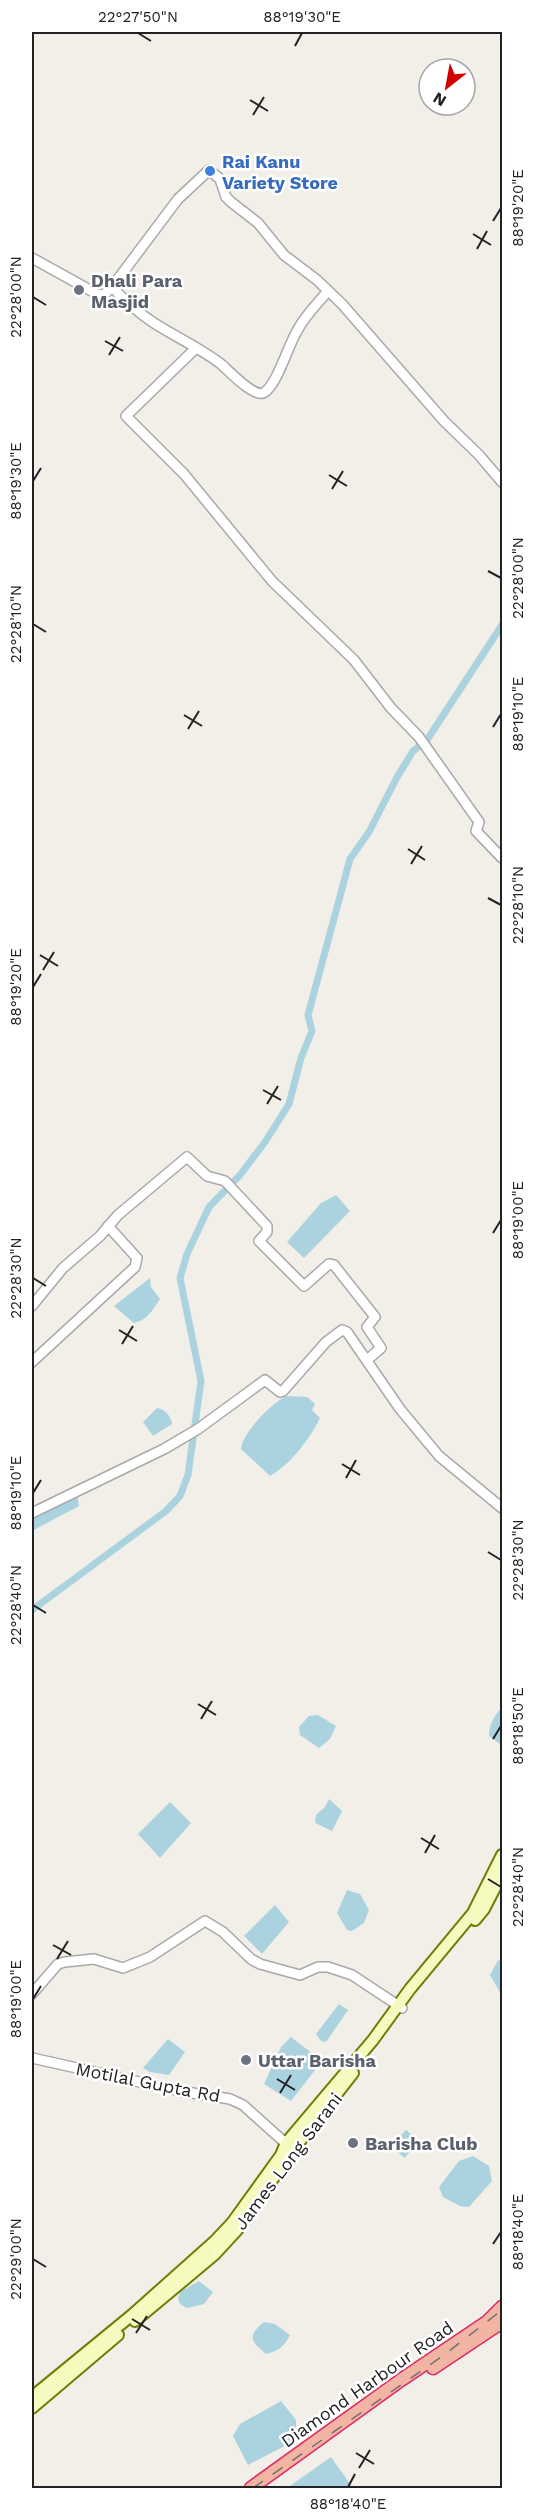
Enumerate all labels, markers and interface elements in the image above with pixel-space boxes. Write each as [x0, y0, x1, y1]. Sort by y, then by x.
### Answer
text: 22°27'50"N [98, 8, 178, 26]
text: 88°19'30"E [263, 8, 341, 26]
north arrow [417, 57, 477, 117]
text: N [430, 88, 450, 111]
place label: Rai Kanu Variety Store [222, 151, 338, 193]
marker: Rai Kanu Variety Store [203, 164, 217, 178]
text: 88°19'20"E [509, 169, 527, 247]
text: 22°28'00"N [7, 256, 25, 338]
place label: Dhali Para Masjid [91, 270, 183, 312]
marker: Dhali Para Masjid [72, 283, 86, 297]
text: 88°19'30"E [7, 442, 25, 520]
text: 22°28'00"N [509, 537, 527, 619]
text: 22°28'10"N [7, 585, 25, 663]
text: 88°19'10"E [509, 677, 527, 751]
text: 22°28'10"N [509, 866, 527, 944]
text: 88°19'20"E [7, 948, 25, 1026]
text: 88°19'00"E [509, 1181, 527, 1259]
text: 22°28'30"N [7, 1237, 25, 1319]
text: 88°19'10"E [7, 1456, 25, 1530]
text: 22°28'30"N [509, 1519, 527, 1601]
text: 22°28'40"N [7, 1565, 25, 1645]
text: 88°18'50"E [509, 1687, 527, 1765]
text: 22°28'40"N [509, 1847, 527, 1927]
text: 88°19'00"E [7, 1960, 25, 2038]
place label: Uttar Barisha [258, 2050, 376, 2071]
marker: Uttar Barisha [239, 2053, 253, 2067]
street label: Motilal Gupta Rd [74, 2058, 222, 2106]
street label: James Long Sarani [230, 2088, 346, 2234]
place label: Barisha Club [365, 2133, 477, 2154]
marker: Barisha Club [346, 2136, 360, 2150]
text: 88°18'40"E [509, 2194, 527, 2270]
text: 22°29'00"N [7, 2218, 25, 2300]
street label: Diamond Harbour Road [277, 2317, 457, 2451]
text: 88°18'40"E [310, 2495, 386, 2513]

